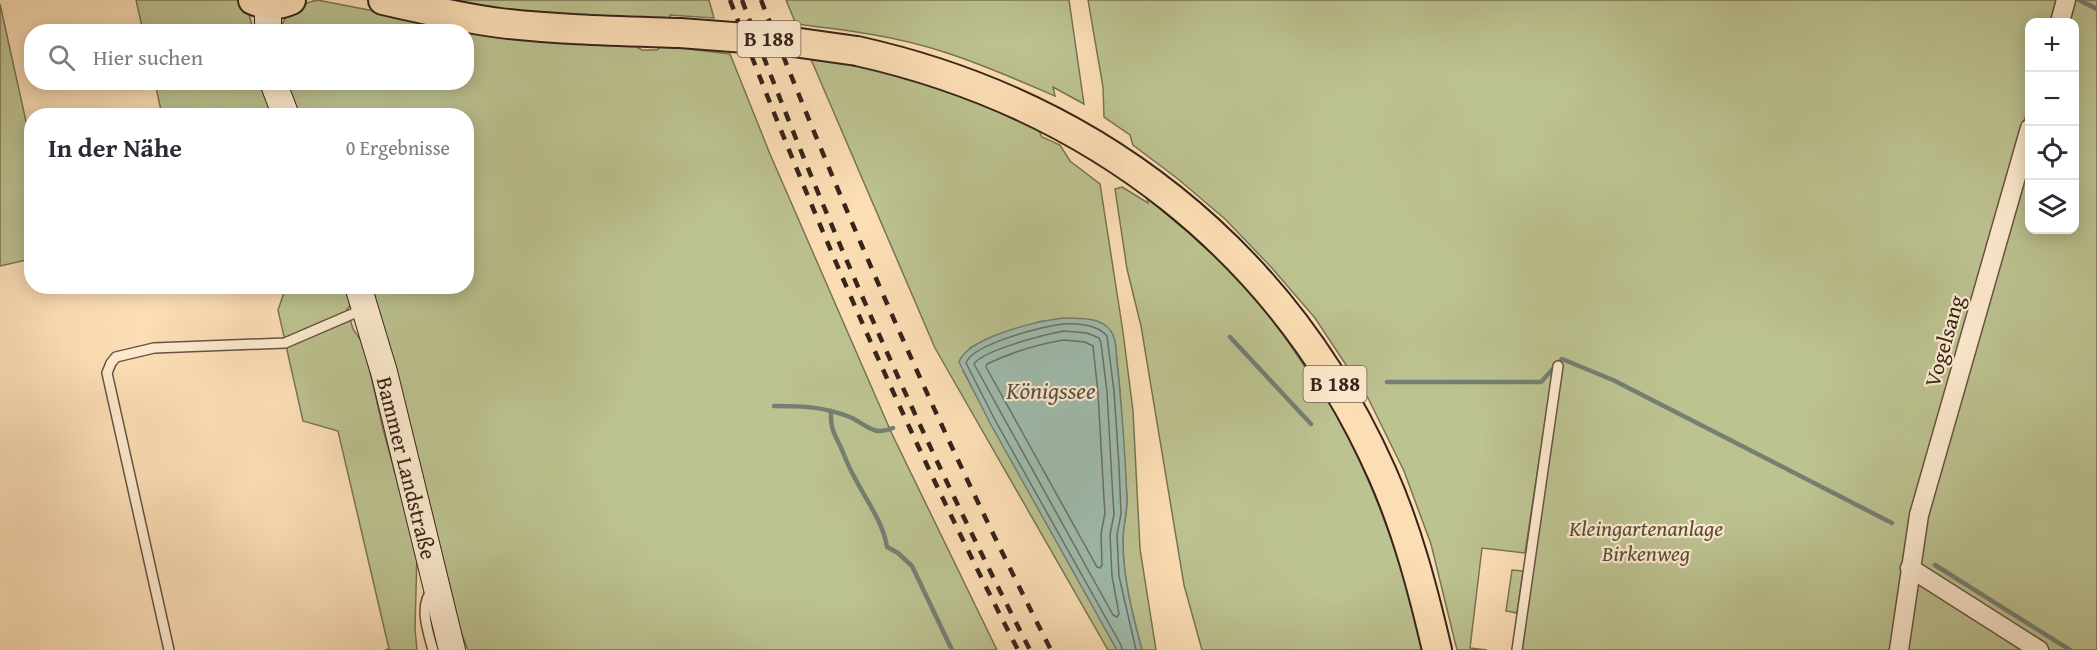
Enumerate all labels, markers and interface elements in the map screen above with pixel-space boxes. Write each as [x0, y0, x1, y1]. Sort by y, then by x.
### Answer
map controls [2025, 18, 2079, 234]
button: + [2025, 18, 2079, 72]
road number: B 188 [738, 21, 800, 57]
search box [24, 24, 474, 90]
icon: search [45, 41, 78, 74]
text: Hier suchen [93, 41, 203, 73]
button: − [2025, 72, 2079, 126]
button: locate [2025, 126, 2079, 180]
text: In der Nähe [48, 128, 182, 167]
text: 0 Ergebnisse [346, 133, 450, 162]
button: layers [2025, 180, 2079, 234]
street label: Vogelsang [1916, 291, 1972, 391]
road number: B 188 [1304, 366, 1366, 402]
street label: Bammer Landstraße [369, 373, 445, 563]
water label: Königssee [1005, 373, 1096, 408]
park label: Kleingartenanlage Birkenweg [1568, 512, 1723, 569]

